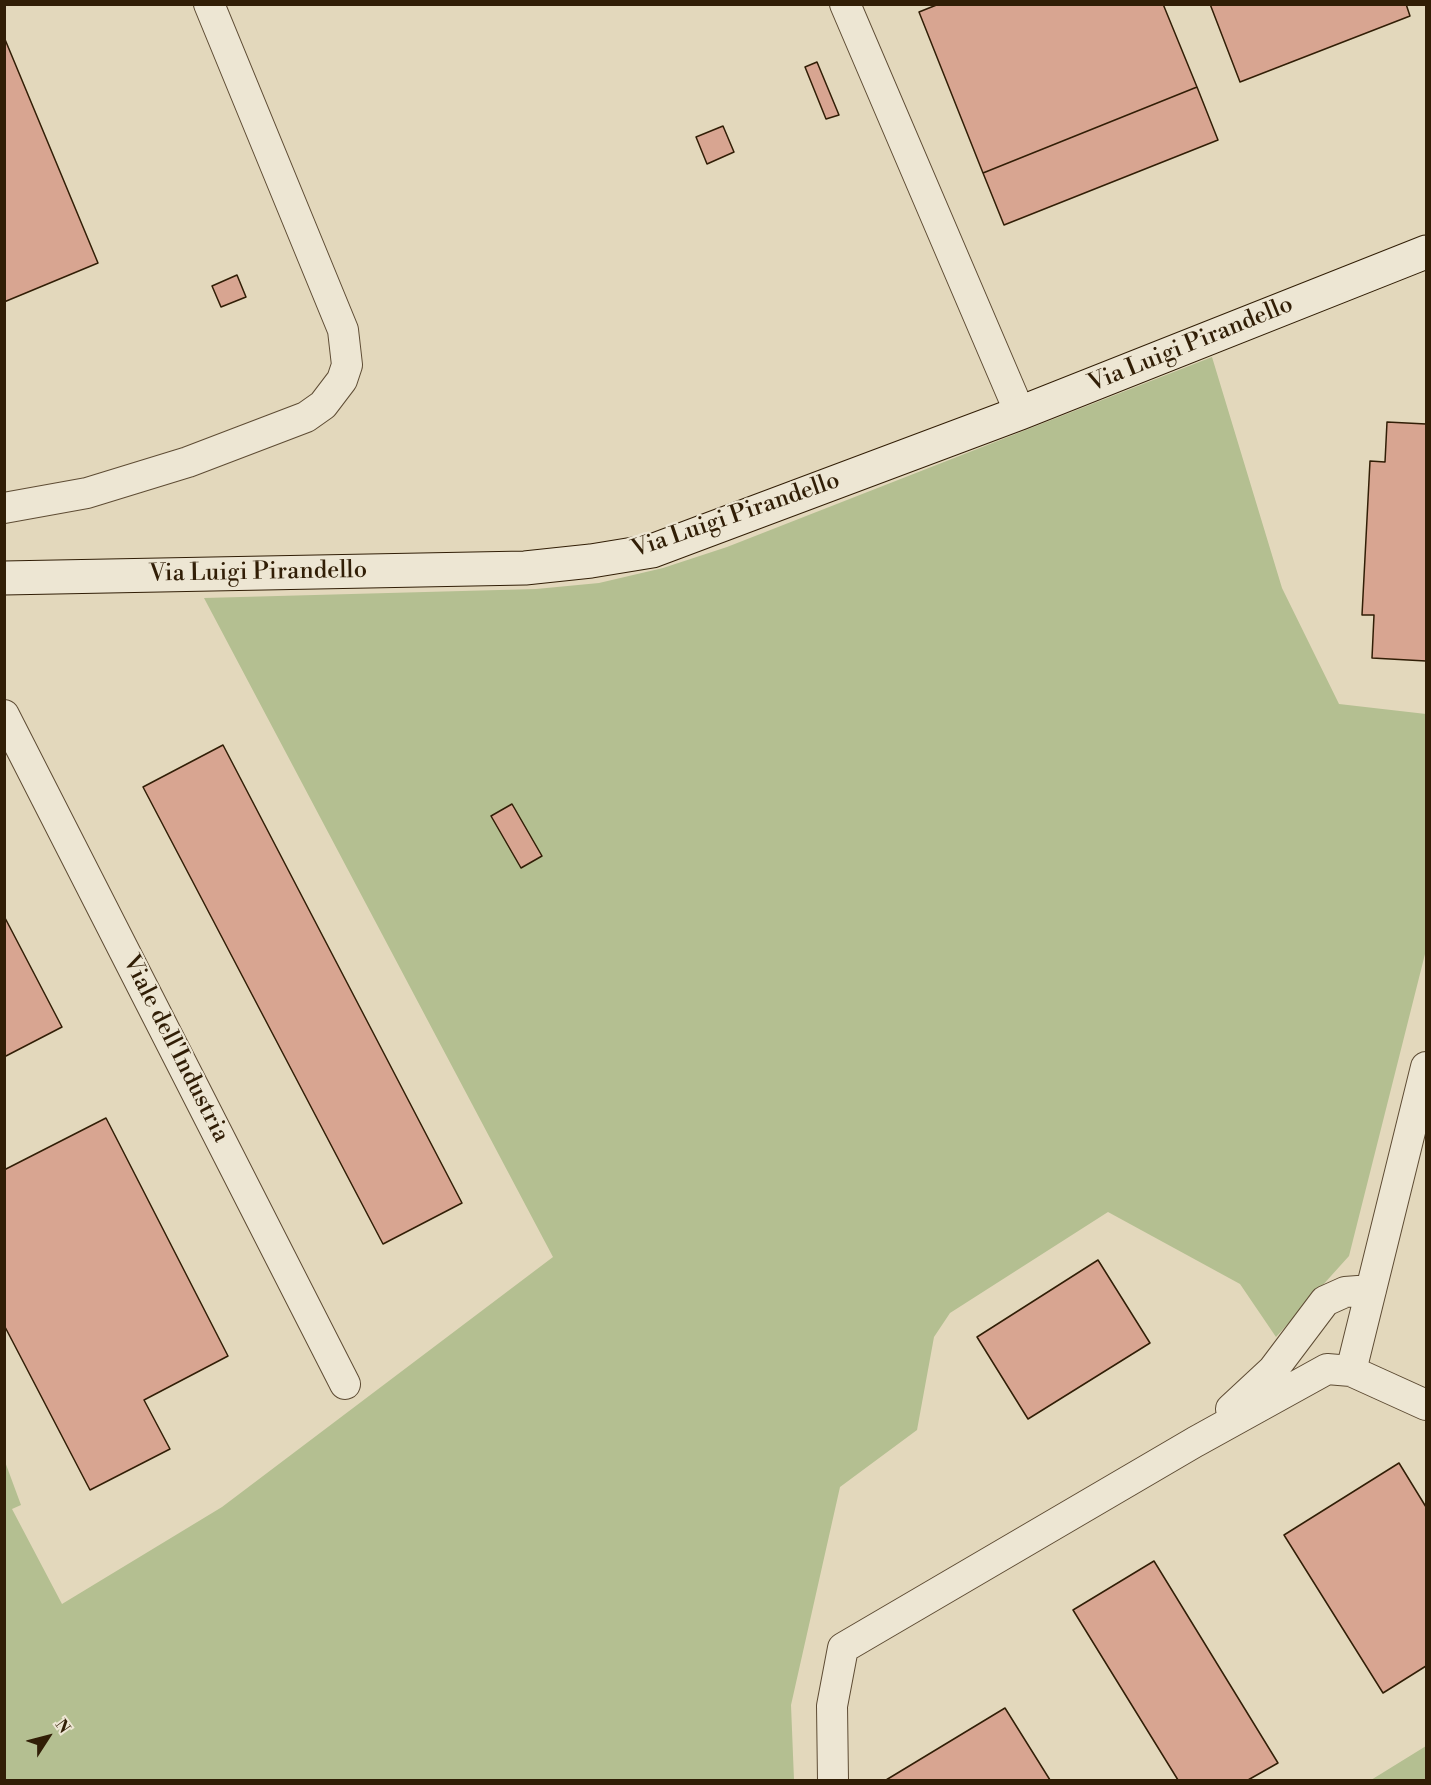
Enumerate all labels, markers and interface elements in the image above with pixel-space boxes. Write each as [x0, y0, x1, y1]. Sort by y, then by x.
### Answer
street label: Via Luigi Pirandello [1085, 291, 1297, 399]
street label: Via Luigi Pirandello [628, 467, 844, 565]
street label: Via Luigi Pirandello [149, 557, 367, 589]
street label: Viale dell'Industria [115, 951, 235, 1147]
north arrow [18, 1707, 78, 1767]
text: N [51, 1715, 74, 1737]

